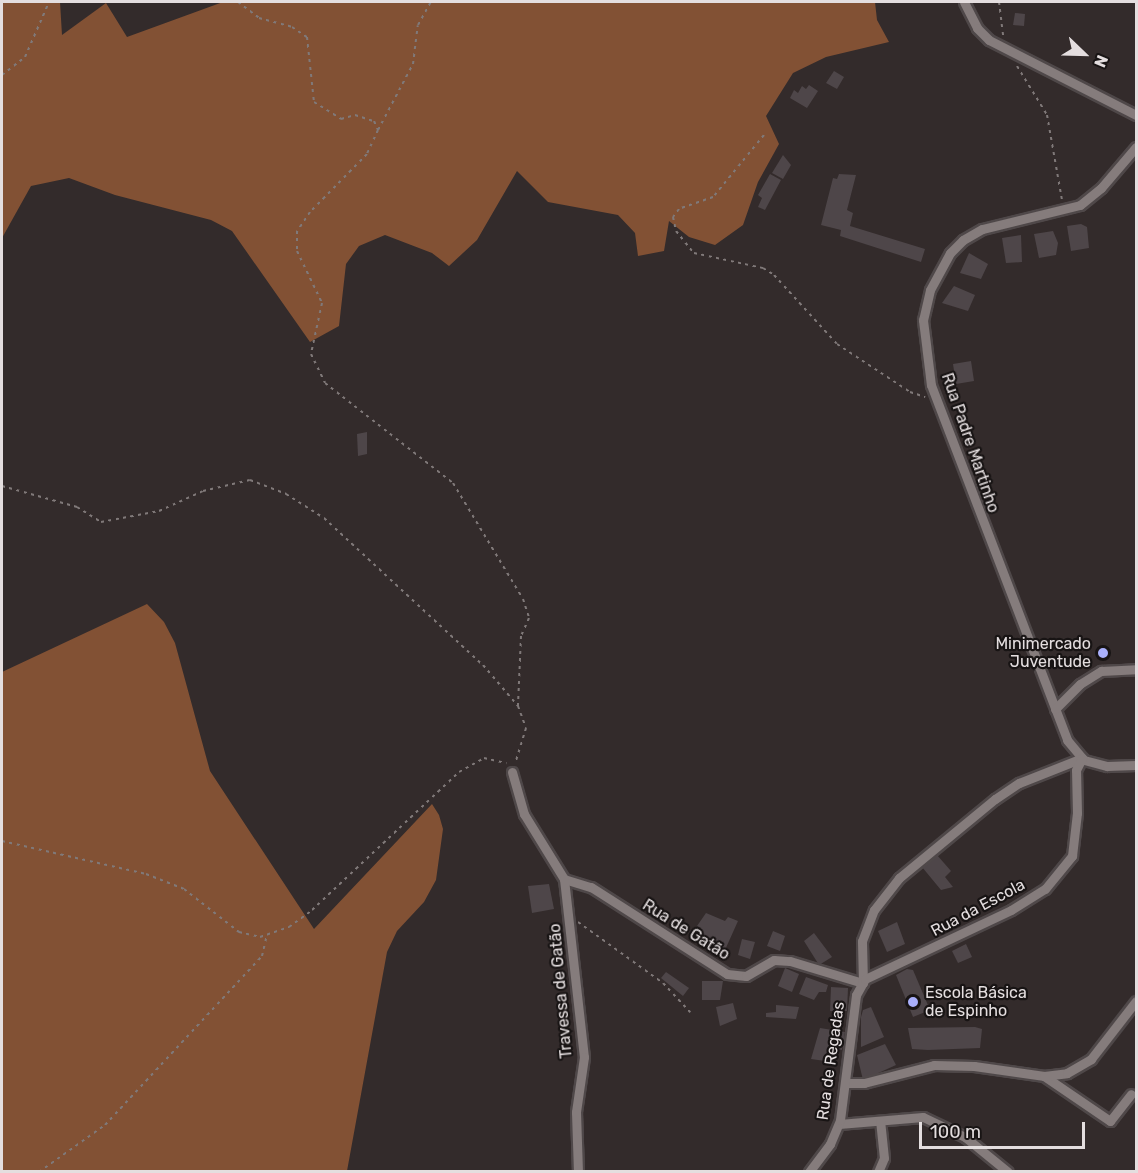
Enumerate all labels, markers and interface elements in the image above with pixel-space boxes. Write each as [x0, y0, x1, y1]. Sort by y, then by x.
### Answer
north arrow [1054, 24, 1114, 84]
text: N [1090, 52, 1112, 70]
street label: Rua Padre Martinho [937, 371, 1003, 515]
place label: Minimercado Juventude [995, 634, 1091, 672]
marker: Minimercado Juventude [1096, 646, 1110, 660]
street label: Rua da Escola [928, 875, 1028, 941]
street label: Rua de Gatão [639, 896, 733, 964]
street label: Travessa de Gatão [546, 923, 576, 1059]
place label: Escola Básica de Espinho [925, 983, 1027, 1021]
marker: Escola Básica de Espinho [906, 995, 920, 1009]
street label: Rua de Regadas [813, 1000, 849, 1122]
scale bar [922, 1110, 1088, 1148]
text: 100 m [930, 1121, 981, 1143]

